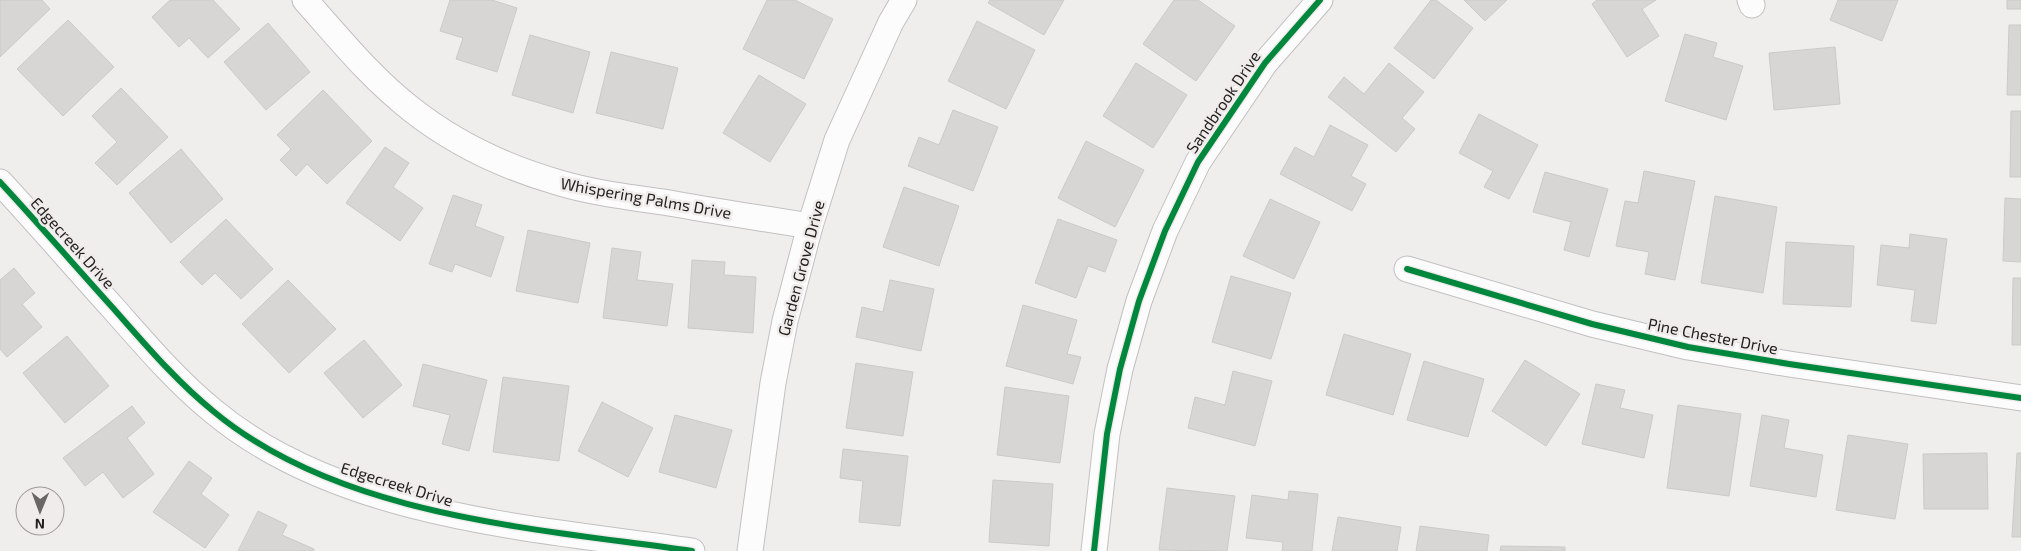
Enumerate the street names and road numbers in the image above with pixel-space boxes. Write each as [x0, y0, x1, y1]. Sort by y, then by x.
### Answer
street label: Sandbrook Drive [1181, 47, 1264, 156]
street label: Whispering Palms Drive [559, 173, 733, 222]
street label: Edgecreek Drive [27, 193, 119, 292]
street label: Garden Grove Drive [773, 198, 828, 338]
street label: Pine Chester Drive [1646, 314, 1780, 357]
street label: Edgecreek Drive [339, 457, 456, 510]

